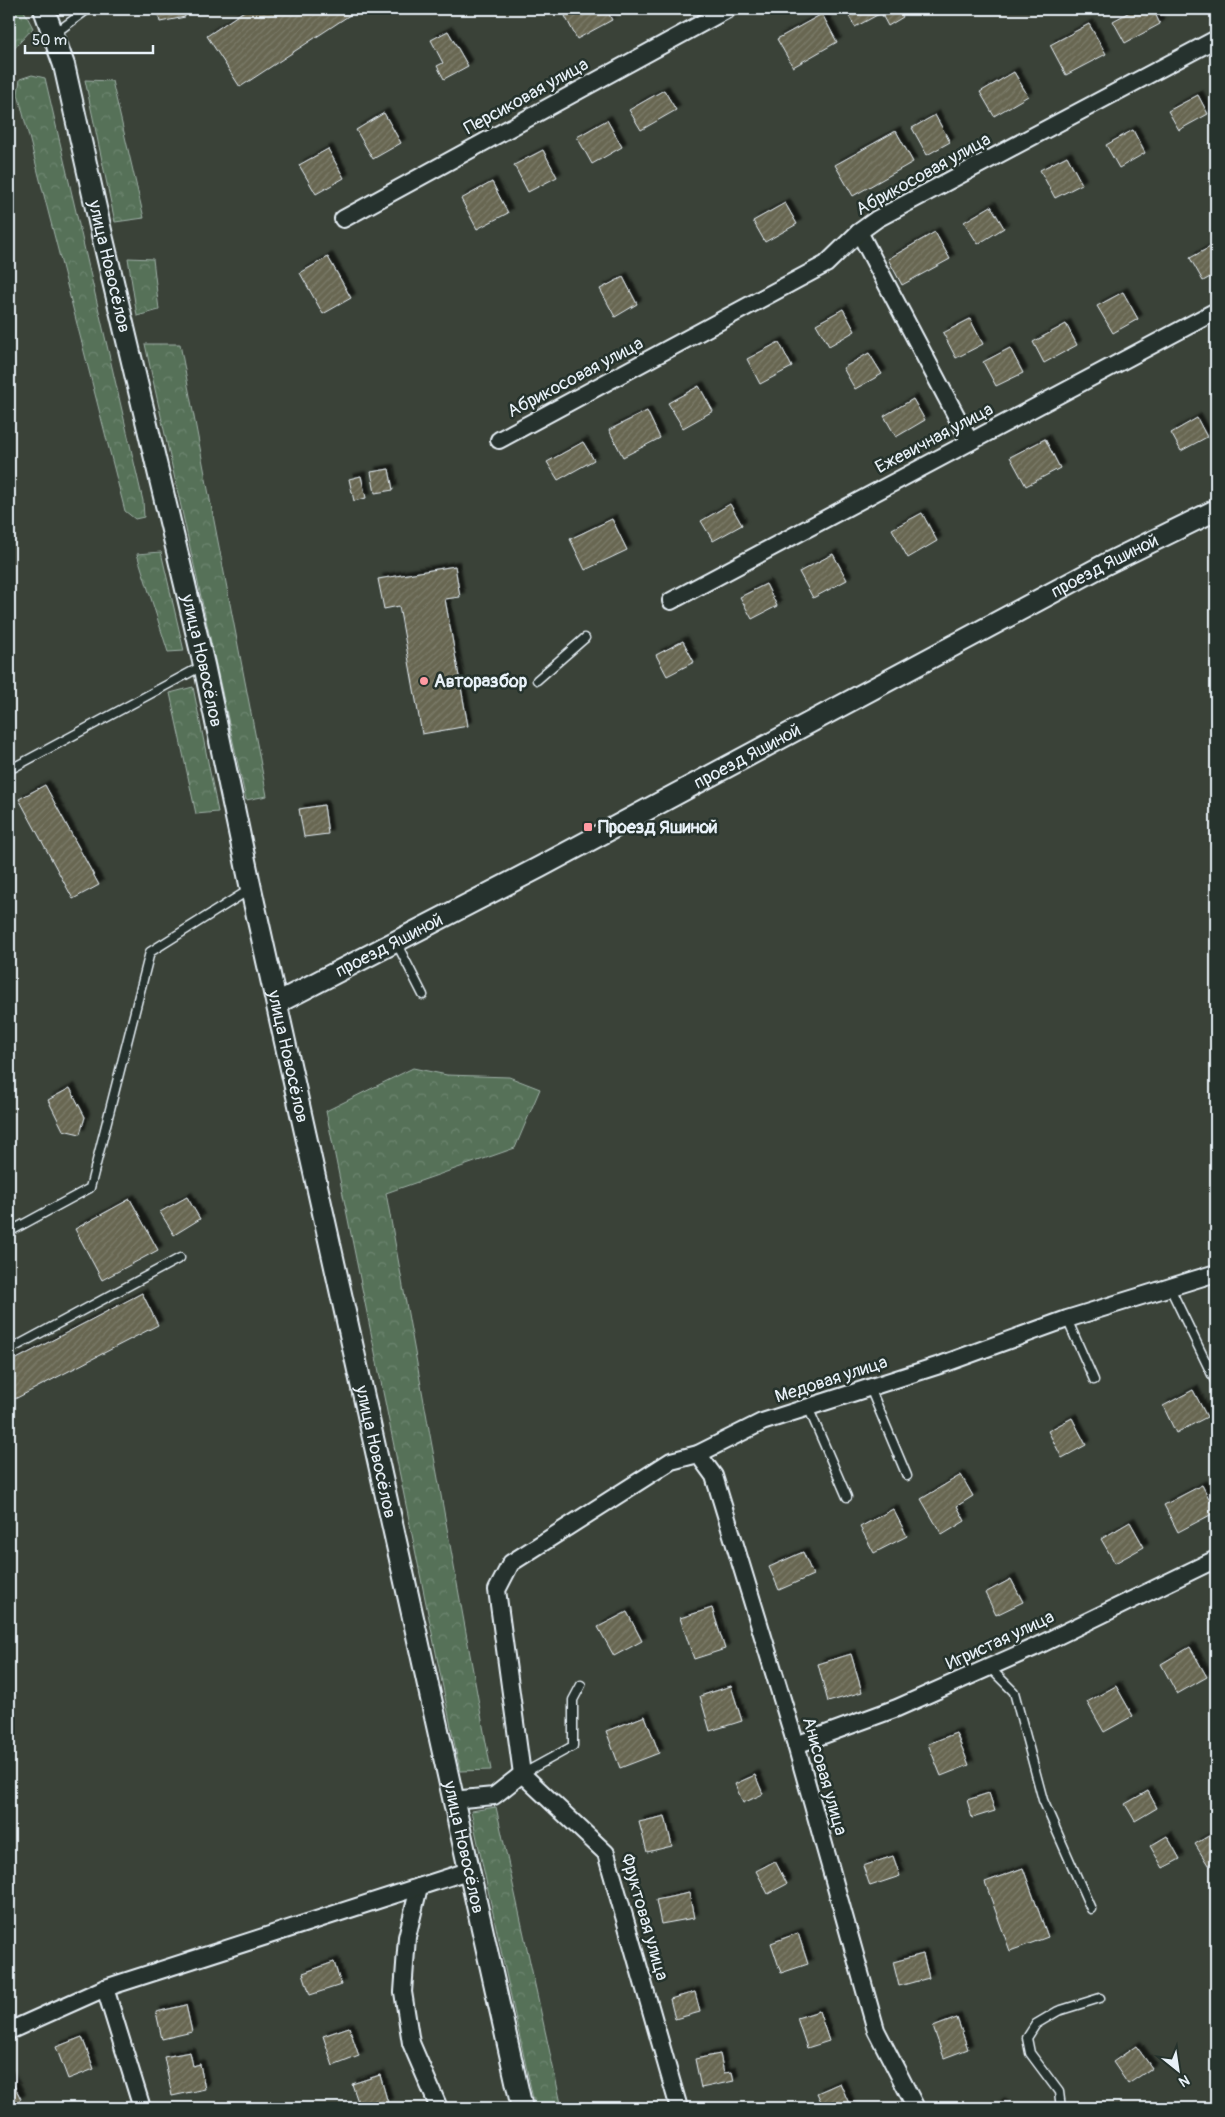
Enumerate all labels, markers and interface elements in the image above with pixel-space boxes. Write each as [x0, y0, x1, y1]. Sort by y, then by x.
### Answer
scale bar [25, 22, 152, 54]
text: 50 m [32, 31, 67, 50]
street label: Персиковая улица [460, 53, 592, 140]
street label: Абрикосовая улица [852, 128, 995, 221]
street label: улица Новосёлов [82, 197, 136, 335]
street label: Абрикосовая улица [503, 332, 647, 423]
street label: Ежевичная улица [871, 398, 997, 479]
street label: проезд Яшиной [1047, 529, 1162, 603]
street label: улица Новосёлов [175, 591, 228, 729]
place label: Авторазбор [434, 670, 528, 693]
marker: Авторазбор [418, 675, 430, 687]
street label: проезд Яшиной [690, 719, 805, 795]
place label: Проезд Яшиной [598, 816, 718, 839]
marker: Проезд Яшиной [582, 821, 594, 833]
street label: проезд Яшиной [331, 908, 447, 983]
street label: улица Новосёлов [262, 987, 314, 1125]
street label: Медовая улица [772, 1351, 890, 1408]
street label: улица Новосёлов [350, 1382, 402, 1520]
street label: Игристая улица [942, 1605, 1058, 1676]
street label: Анисовая улица [797, 1714, 852, 1838]
street label: улица Новосёлов [437, 1778, 489, 1916]
street label: Фруктовая улица [615, 1851, 674, 1983]
north arrow [1152, 2044, 1202, 2094]
text: N [1176, 2071, 1193, 2091]

